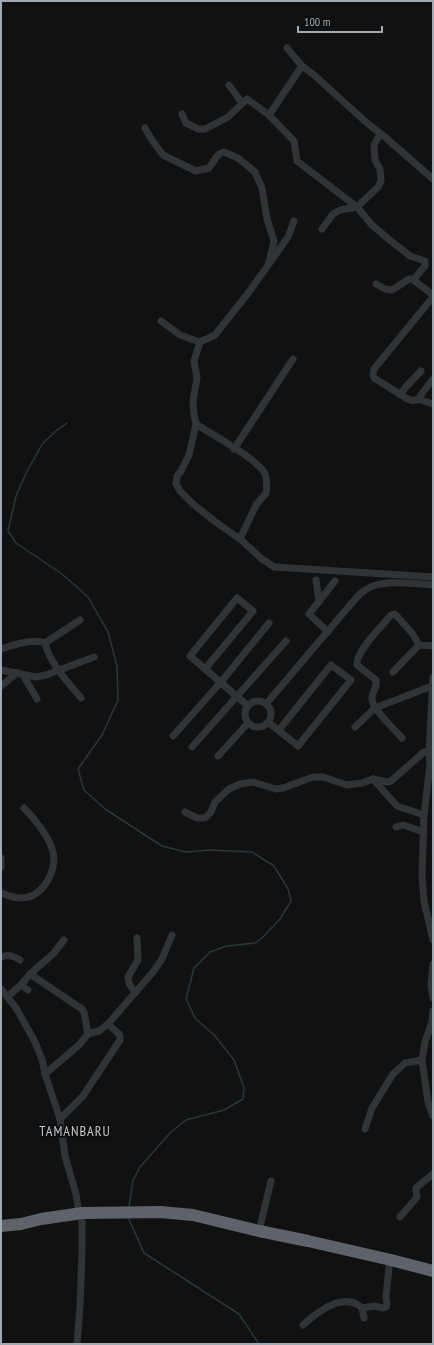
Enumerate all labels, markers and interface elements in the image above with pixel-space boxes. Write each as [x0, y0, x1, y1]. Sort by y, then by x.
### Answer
scale bar [298, 8, 382, 34]
text: 100 m [304, 14, 331, 29]
district label: TAMANBARU [39, 1122, 111, 1140]

